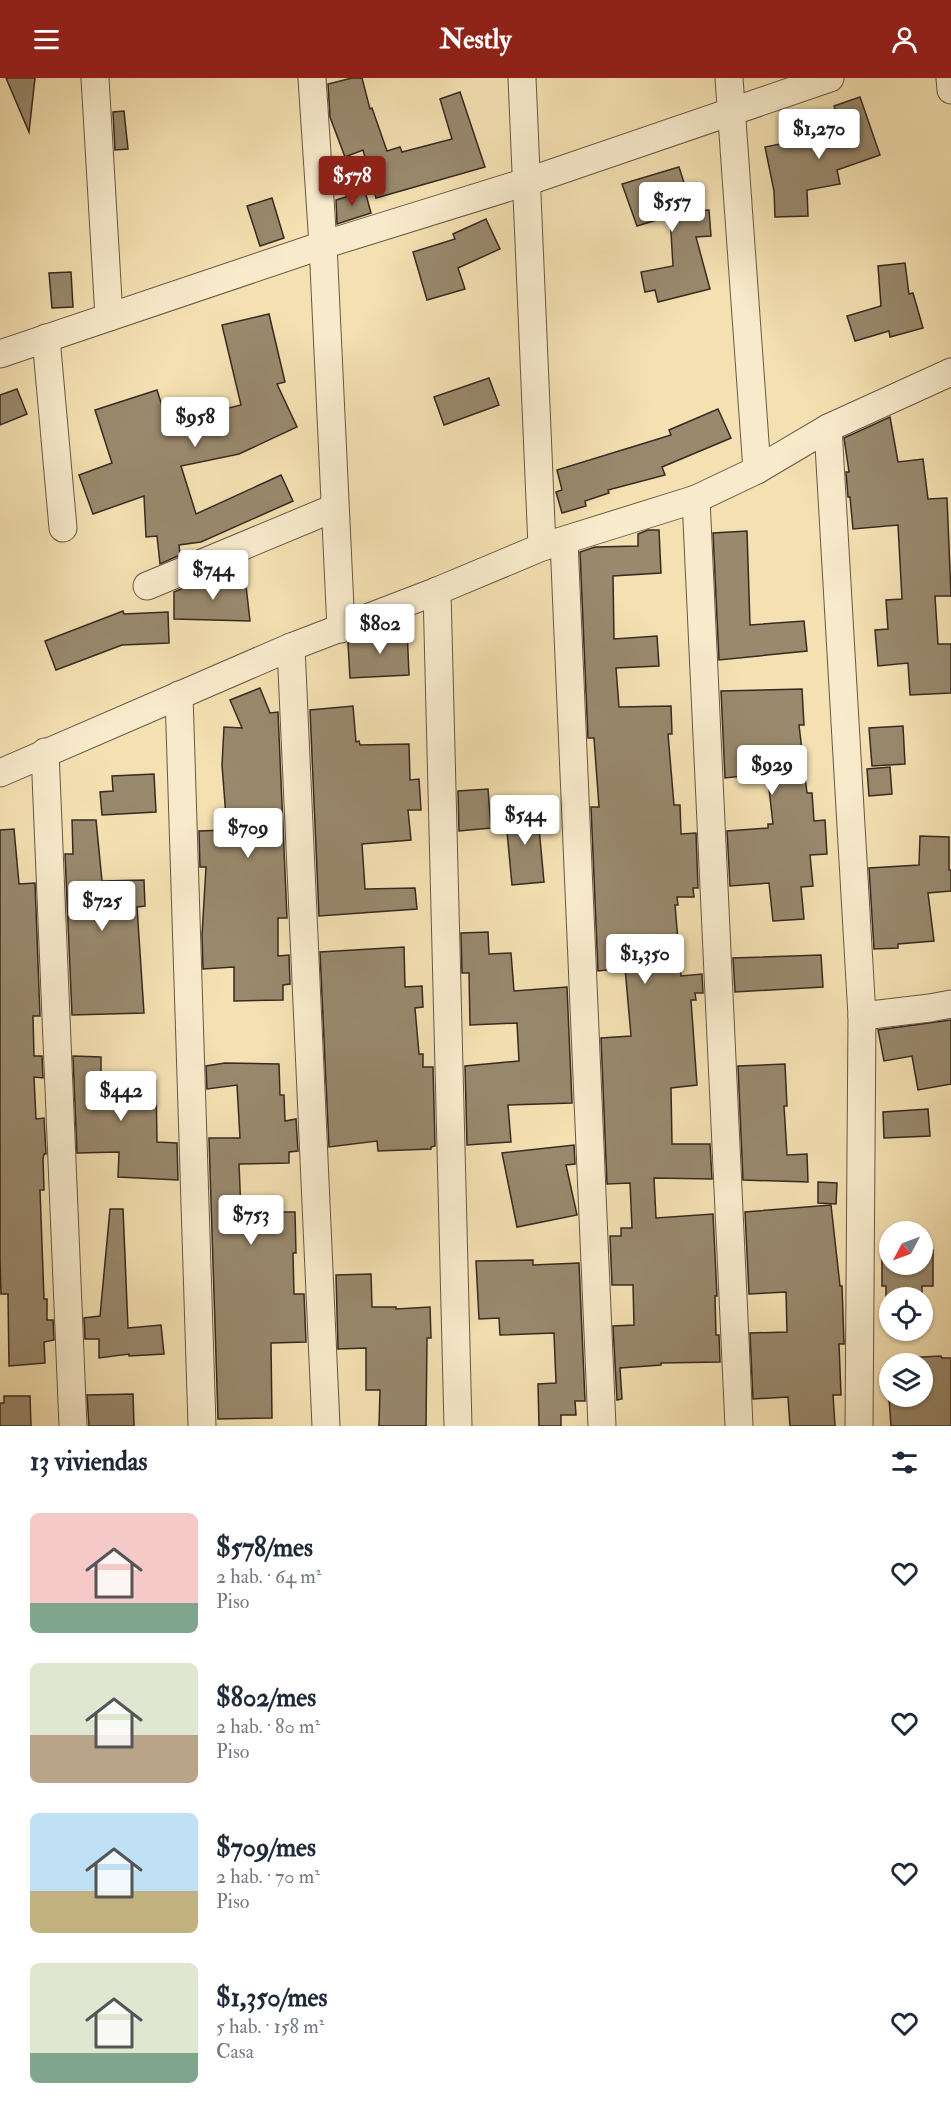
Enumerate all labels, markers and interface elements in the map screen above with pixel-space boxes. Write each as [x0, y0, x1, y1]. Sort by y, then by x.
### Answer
icon: menu [30, 23, 63, 56]
text: Nestly [440, 23, 511, 56]
icon: person [888, 23, 921, 56]
pin: $1,270 [770, 109, 868, 160]
text: $1,270 [793, 116, 845, 141]
pin: $578 [316, 156, 388, 207]
text: $578 [333, 163, 371, 188]
pin: $557 [636, 182, 708, 233]
text: $557 [653, 189, 691, 214]
pin: $958 [159, 397, 231, 448]
text: $958 [175, 404, 215, 429]
pin: $744 [177, 550, 249, 601]
text: $744 [192, 557, 234, 582]
pin: $802 [344, 604, 416, 655]
text: $802 [359, 611, 401, 636]
pin: $929 [736, 745, 808, 796]
text: $929 [751, 752, 793, 777]
pin: $544 [489, 795, 561, 846]
text: $544 [504, 802, 546, 827]
pin: $709 [212, 808, 284, 859]
text: $709 [228, 815, 268, 840]
pin: $725 [66, 881, 138, 932]
text: $725 [82, 888, 122, 913]
pin: $1,350 [596, 934, 694, 985]
text: $1,350 [620, 941, 670, 966]
pin: $442 [85, 1071, 157, 1122]
text: $442 [99, 1078, 143, 1103]
pin: $753 [215, 1195, 287, 1246]
text: $753 [233, 1202, 269, 1227]
north arrow [879, 1221, 933, 1275]
map controls [879, 1221, 933, 1407]
button: locate [879, 1287, 933, 1341]
button: layers [879, 1353, 933, 1407]
text: 13 viviendas [30, 1446, 147, 1478]
icon: filters [888, 1446, 921, 1479]
text: $578/mes [216, 1532, 313, 1564]
icon: home [78, 1537, 150, 1609]
icon: heart [888, 1557, 921, 1590]
text: 2 hab. · 64 m² [216, 1564, 321, 1589]
text: Piso [216, 1589, 249, 1614]
text: $802/mes [216, 1682, 316, 1714]
icon: home [78, 1687, 150, 1759]
icon: heart [888, 1707, 921, 1740]
text: 2 hab. · 80 m² [216, 1714, 320, 1739]
text: Piso [216, 1739, 249, 1764]
text: $709/mes [216, 1832, 316, 1864]
icon: home [78, 1837, 150, 1909]
icon: heart [888, 1857, 921, 1890]
text: 2 hab. · 70 m² [216, 1864, 320, 1889]
text: Piso [216, 1889, 249, 1914]
text: $1,350/mes [216, 1982, 327, 2014]
icon: home [78, 1987, 150, 2059]
icon: heart [888, 2007, 921, 2040]
text: 5 hab. · 158 m² [216, 2014, 324, 2039]
text: Casa [216, 2039, 254, 2064]

